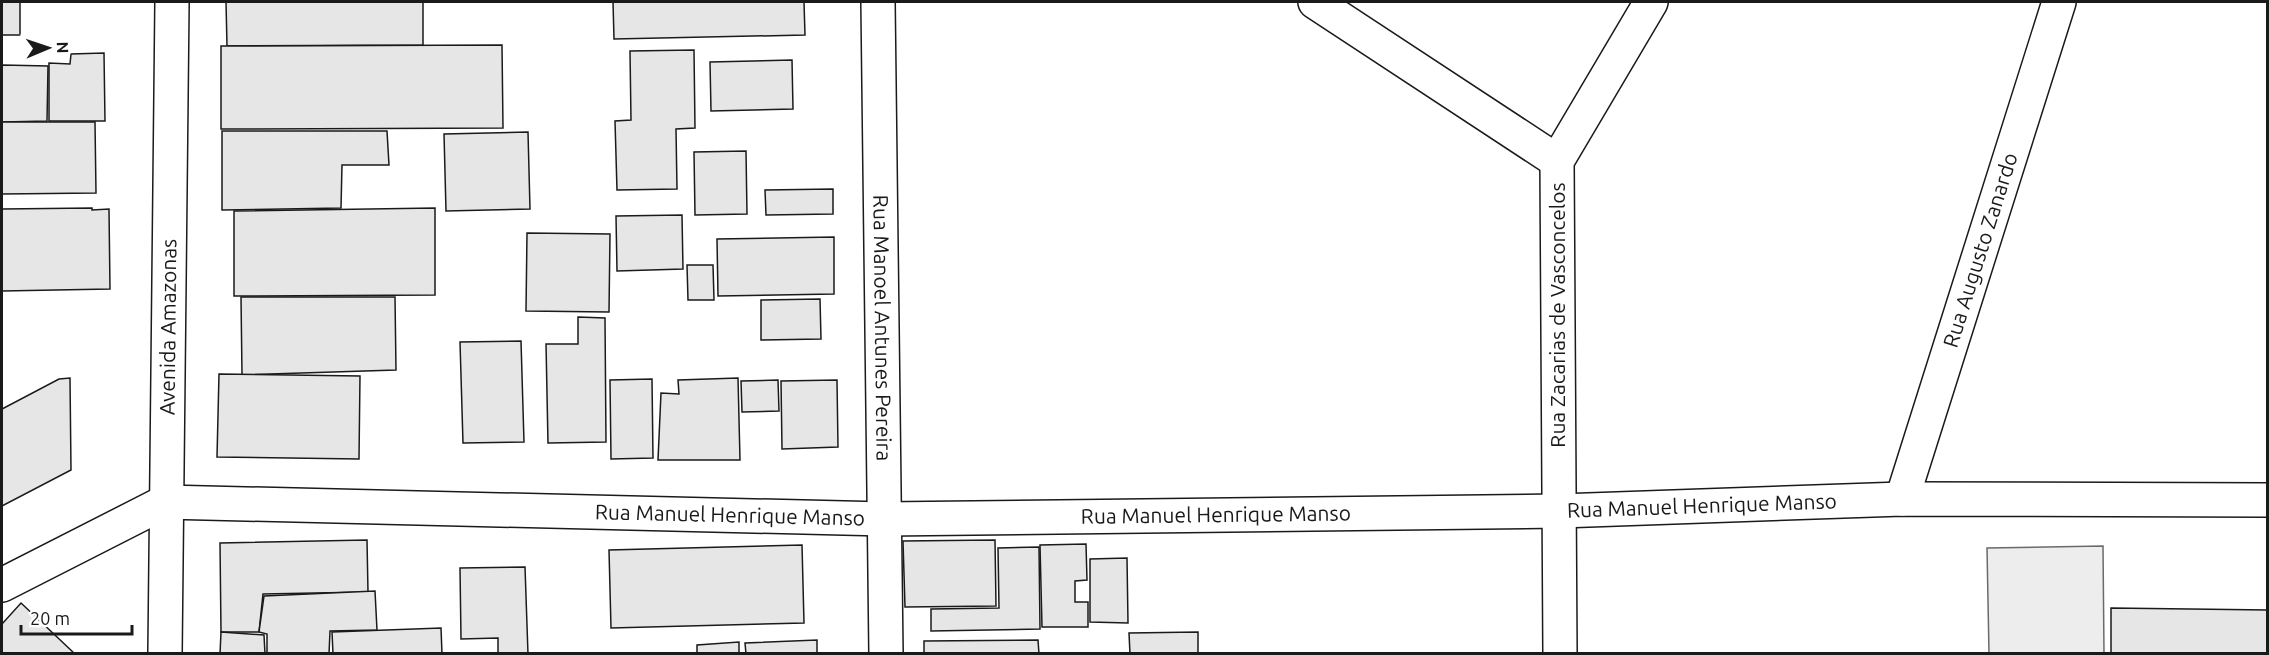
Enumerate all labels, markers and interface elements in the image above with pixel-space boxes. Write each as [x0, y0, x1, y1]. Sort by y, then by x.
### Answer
north arrow [18, 18, 78, 78]
text: N [54, 41, 72, 54]
street label: Rua Augusto Zanardo [1938, 149, 2022, 350]
street label: Rua Zacarias de Vasconcelos [1545, 182, 1569, 448]
street label: Rua Manoel Antunes Pereira [869, 195, 897, 461]
street label: Avenida Amazonas [155, 239, 180, 415]
street label: Rua Manuel Henrique Manso [1566, 488, 1837, 522]
street label: Rua Manuel Henrique Manso [595, 499, 865, 530]
street label: Rua Manuel Henrique Manso [1081, 500, 1351, 528]
scale bar [21, 598, 132, 636]
text: 20 m [30, 608, 70, 628]

